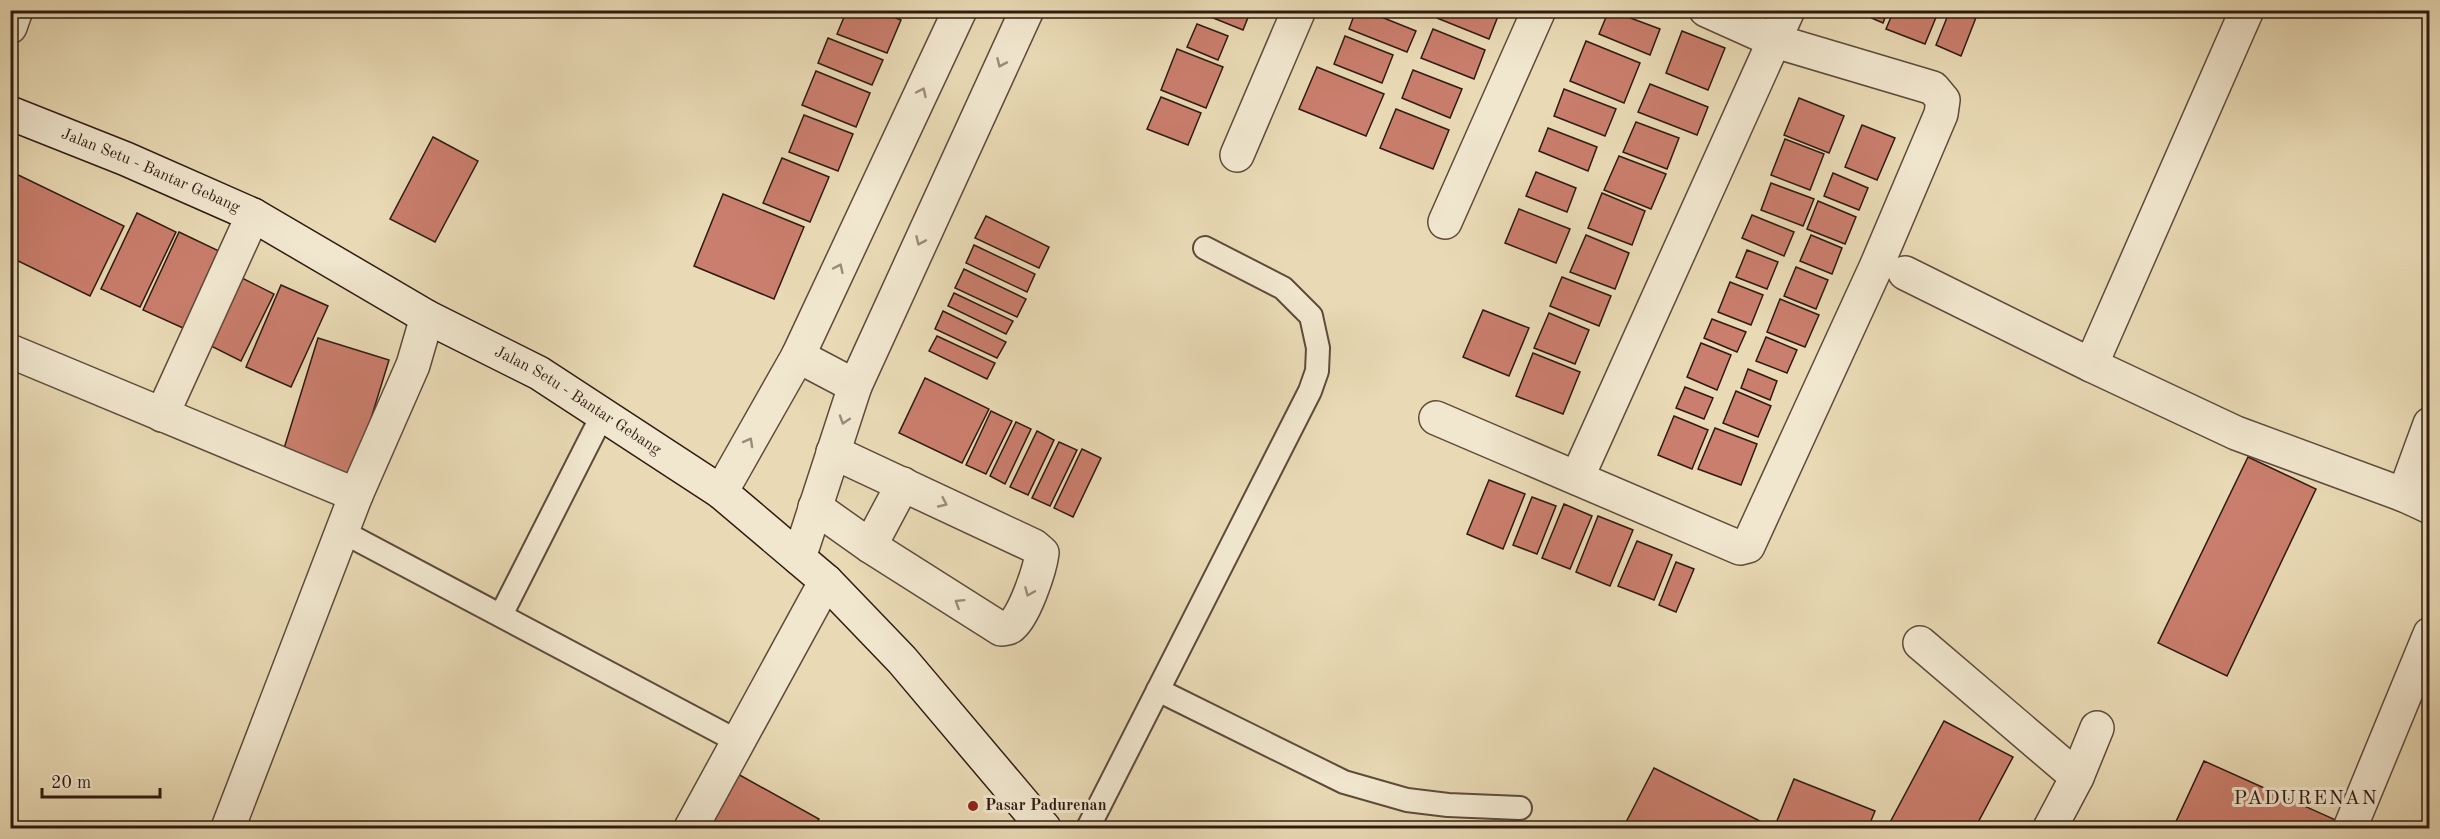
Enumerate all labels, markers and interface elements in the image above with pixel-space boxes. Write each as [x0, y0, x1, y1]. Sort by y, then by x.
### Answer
one-way arrow [996, 57, 1008, 68]
one-way arrow [914, 87, 926, 98]
street label: Jalan Setu - Bantar Gebang [59, 126, 243, 216]
one-way arrow [916, 234, 928, 245]
one-way arrow [831, 264, 843, 275]
street label: Jalan Setu - Bantar Gebang [492, 344, 664, 459]
one-way arrow [838, 414, 851, 425]
one-way arrow [742, 437, 754, 448]
one-way arrow [937, 496, 948, 508]
one-way arrow [1025, 585, 1037, 596]
one-way arrow [955, 598, 965, 610]
scale bar [42, 761, 160, 799]
text: 20 m [51, 774, 91, 792]
district label: PADURENAN [2234, 789, 2378, 809]
place label: Pasar Padurenan [985, 798, 1107, 814]
marker: Pasar Padurenan [966, 799, 980, 813]

